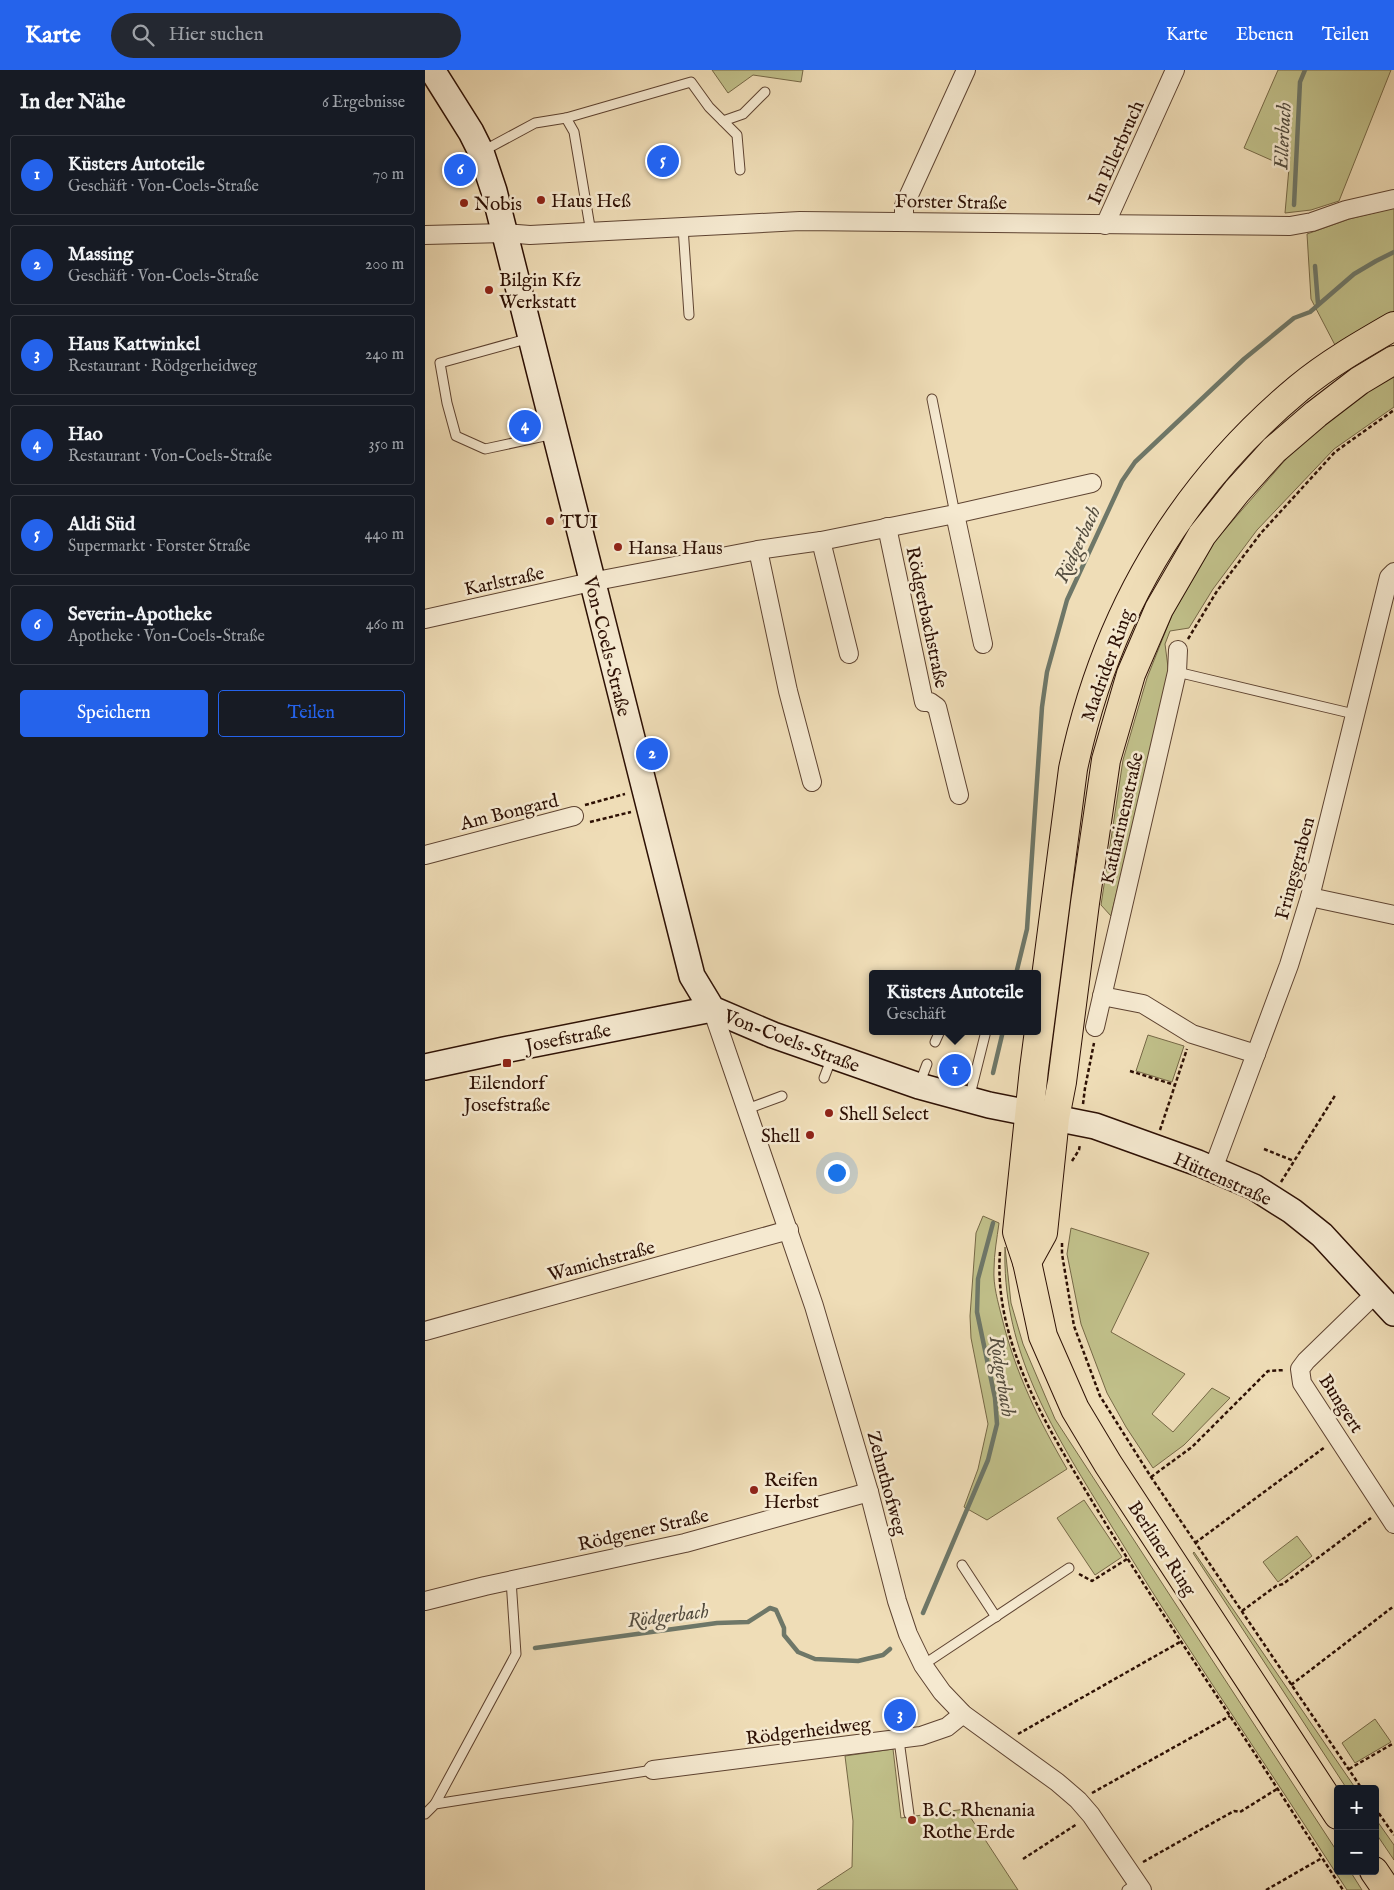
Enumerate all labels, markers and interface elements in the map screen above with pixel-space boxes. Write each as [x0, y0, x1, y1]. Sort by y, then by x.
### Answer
search box [111, 13, 461, 58]
text: Karte [25, 20, 81, 51]
icon: search [129, 21, 157, 49]
text: Hier suchen [169, 23, 264, 47]
text: Karte [1166, 24, 1208, 47]
text: Ebenen [1236, 24, 1294, 47]
text: Teilen [1322, 24, 1369, 47]
text: In der Nähe [20, 89, 126, 116]
text: 6 Ergebnisse [322, 93, 405, 113]
street label: Im Ellerbruch [1083, 97, 1150, 209]
water label: Ellerbach [1269, 101, 1298, 171]
pin: 5 [647, 142, 679, 180]
pin: 6 [444, 151, 476, 189]
text: Küsters Autoteile [68, 153, 205, 177]
text: 1 [34, 165, 40, 185]
text: 70 m [373, 165, 404, 185]
text: Geschäft · Von-Coels-Straße [68, 177, 259, 197]
place label: Haus Heß [551, 190, 631, 214]
street label: Forster Straße [895, 190, 1007, 216]
place label: Nobis [474, 193, 522, 217]
marker: Haus Heß [535, 194, 547, 206]
marker: Nobis [458, 197, 470, 209]
text: Massing [68, 243, 133, 267]
text: 2 [33, 255, 41, 275]
text: 200 m [365, 255, 404, 275]
text: Geschäft · Von-Coels-Straße [68, 267, 259, 287]
place label: Bilgin Kfz Werkstatt [499, 269, 581, 315]
marker: Bilgin Kfz Werkstatt [483, 284, 495, 296]
text: Haus Kattwinkel [68, 333, 200, 357]
text: 3 [34, 345, 40, 365]
text: 240 m [365, 345, 404, 365]
text: Restaurant · Rödgerheidweg [68, 357, 257, 377]
pin: 4 [509, 407, 541, 445]
text: Hao [68, 423, 103, 447]
text: 4 [33, 435, 41, 455]
text: 350 m [369, 435, 404, 455]
text: Restaurant · Von-Coels-Straße [68, 447, 272, 467]
water label: Rödgerbach [1050, 502, 1108, 587]
place label: TUI [560, 511, 598, 535]
text: Aldi Süd [68, 513, 135, 537]
marker: TUI [544, 515, 556, 527]
text: 5 [34, 525, 40, 545]
text: 440 m [365, 525, 404, 545]
text: Supermarkt · Forster Straße [68, 537, 250, 557]
place label: Hansa Haus [628, 537, 723, 561]
marker: Hansa Haus [612, 541, 624, 553]
street label: Rödgerbachstraße [899, 544, 953, 691]
street label: Karlstraße [462, 562, 547, 602]
street label: Von-Coels-Straße [577, 573, 635, 719]
text: Severin-Apotheke [68, 603, 212, 627]
street label: Madrider Ring [1076, 605, 1140, 725]
text: 6 [34, 615, 40, 635]
text: 460 m [366, 615, 404, 635]
text: Apotheke · Von-Coels-Straße [68, 627, 265, 647]
button: Speichern [20, 690, 208, 737]
button: Teilen [218, 690, 405, 737]
pin: 2 [636, 735, 668, 773]
street label: Katharinenstraße [1096, 750, 1150, 887]
street label: Am Bongard [457, 789, 562, 837]
street label: Fringsgraben [1271, 814, 1321, 923]
popup [869, 970, 1041, 1035]
text: Küsters Autoteile [887, 981, 1023, 1005]
street label: Von-Coels-Straße [719, 1005, 863, 1079]
text: Geschäft [887, 1005, 946, 1025]
street label: Josefstraße [522, 1019, 613, 1059]
pin: 1 [939, 1051, 971, 1089]
marker: Eilendorf Josefstraße [501, 1057, 513, 1069]
place label: Eilendorf Josefstraße [462, 1072, 551, 1118]
place label: Shell Select [839, 1103, 930, 1127]
marker: Shell Select [823, 1107, 835, 1119]
place label: Shell [761, 1125, 801, 1149]
marker: Shell [804, 1129, 816, 1141]
street label: Hüttenstraße [1169, 1148, 1275, 1212]
your location [824, 1160, 850, 1186]
street label: Wamichstraße [545, 1236, 658, 1288]
water label: Rödgerbach [982, 1334, 1020, 1419]
street label: Bungert [1313, 1370, 1368, 1438]
street label: Zehnthofweg [861, 1429, 912, 1539]
place label: Reifen Herbst [764, 1469, 820, 1515]
marker: Reifen Herbst [748, 1484, 760, 1496]
street label: Berliner Ring [1122, 1497, 1201, 1602]
street label: Rödgener Straße [576, 1504, 712, 1558]
water label: Rödgerbach [626, 1599, 711, 1635]
pin: 3 [884, 1696, 916, 1734]
street label: Rödgerheidweg [744, 1712, 873, 1752]
map controls [1334, 1785, 1379, 1875]
button: + [1334, 1785, 1379, 1830]
place label: B.C. Rhenania Rothe Erde [922, 1799, 1036, 1845]
marker: B.C. Rhenania Rothe Erde [906, 1814, 918, 1826]
button: − [1334, 1830, 1379, 1875]

